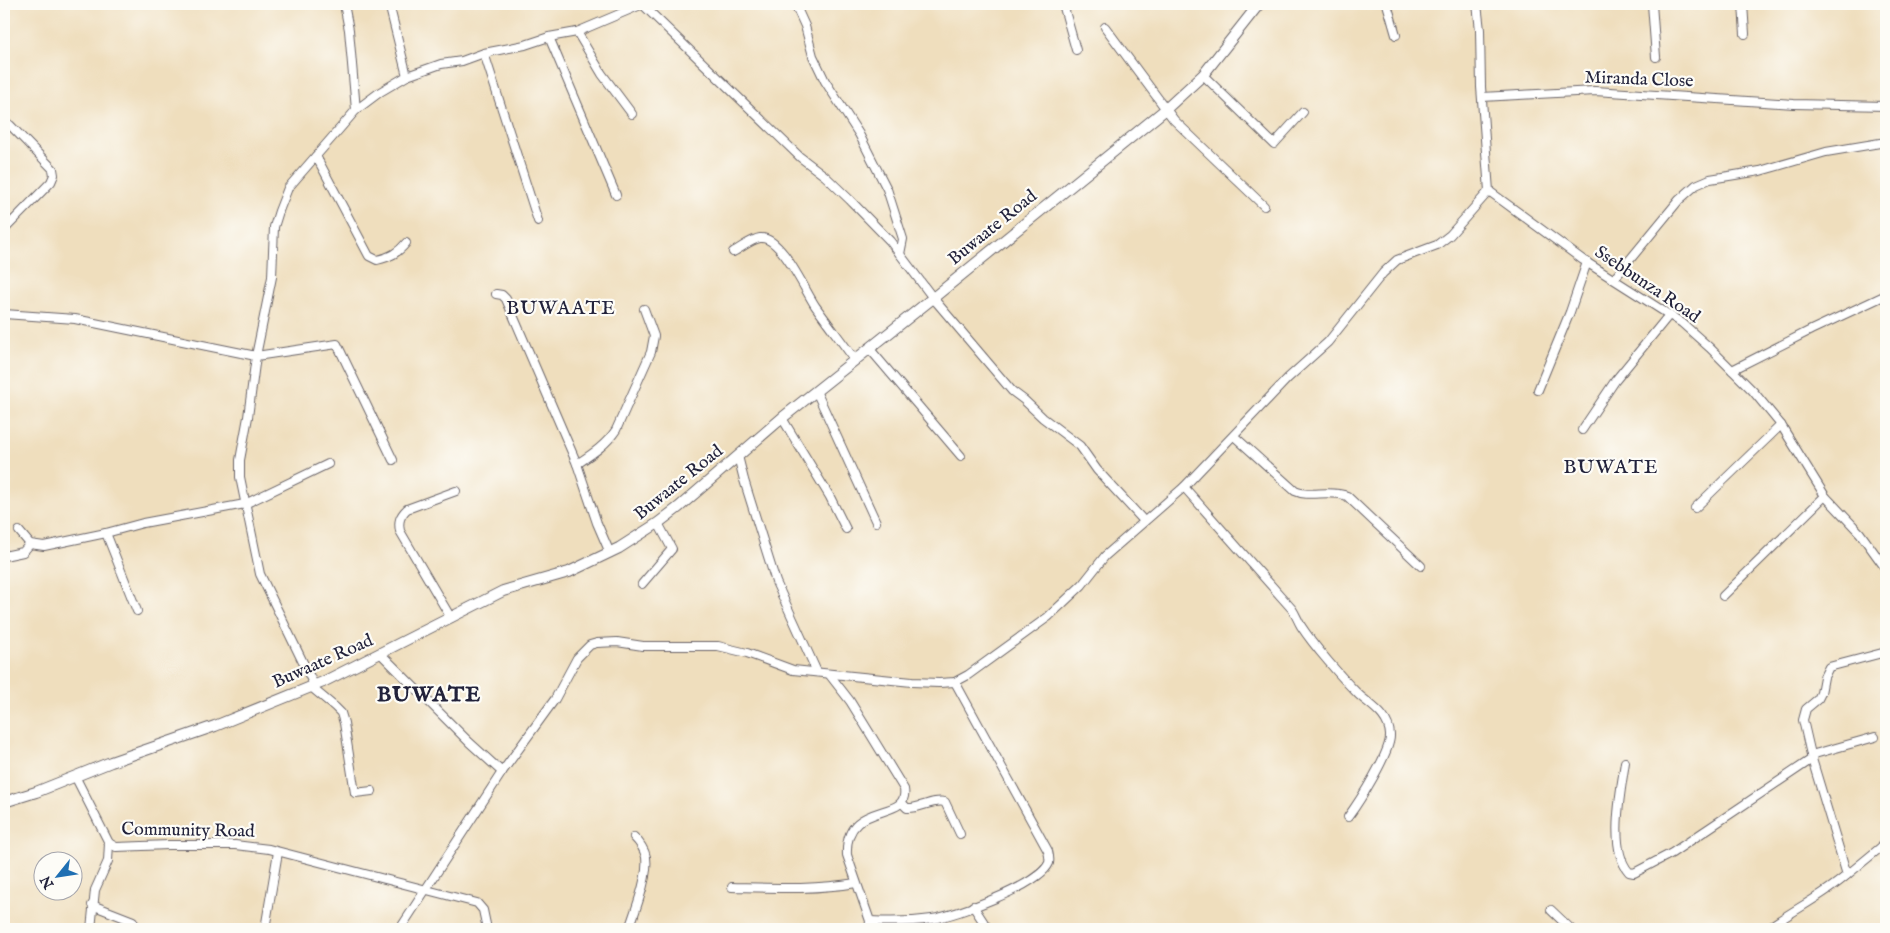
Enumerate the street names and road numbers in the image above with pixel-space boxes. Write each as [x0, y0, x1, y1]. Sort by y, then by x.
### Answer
street label: Miranda Close [1584, 67, 1694, 93]
street label: Buwaate Road [944, 185, 1042, 271]
street label: Ssebbunza Road [1590, 241, 1705, 329]
street label: Buwaate Road [630, 440, 728, 526]
street label: Buwaate Road [269, 629, 377, 694]
street label: Community Road [121, 818, 255, 844]

